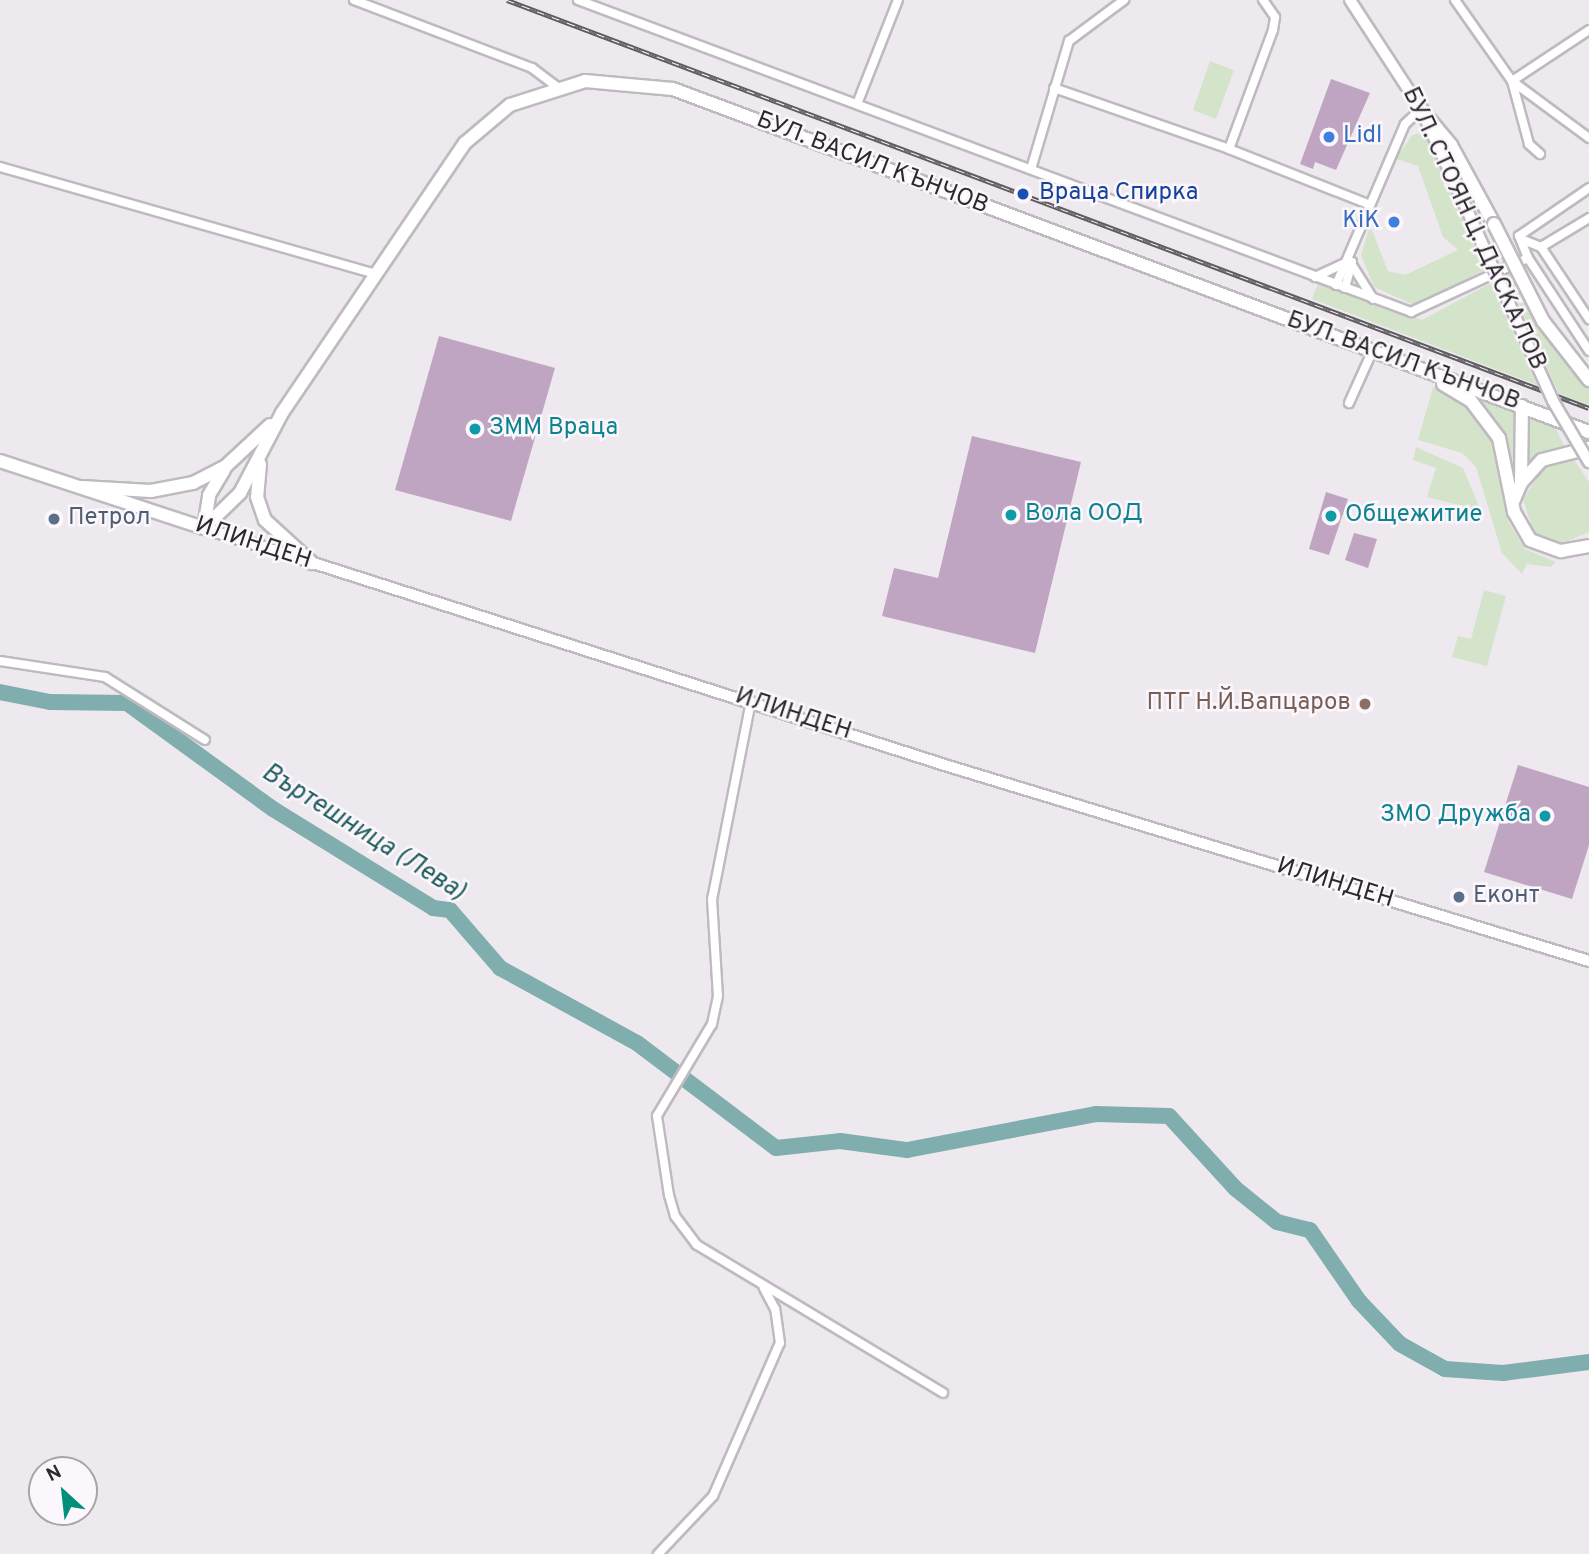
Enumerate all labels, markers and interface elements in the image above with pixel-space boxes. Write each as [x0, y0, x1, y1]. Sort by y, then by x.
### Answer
street label: БУЛ. СТОЯН Ц. ДАСКАЛОВ [1395, 83, 1551, 375]
street label: БУЛ. ВАСИЛ КЪНЧОВ [752, 106, 992, 222]
place label: Lidl [1343, 123, 1382, 151]
marker: Lidl [1321, 129, 1337, 145]
place label: Враца Спирка [1039, 180, 1198, 208]
marker: Враца Спирка [1013, 184, 1033, 204]
place label: KiK [1342, 208, 1380, 236]
marker: KiK [1386, 214, 1402, 230]
street label: БУЛ. ВАСИЛ КЪНЧОВ [1282, 306, 1524, 418]
place label: ЗММ Враца [489, 415, 618, 443]
marker: ЗММ Враца [467, 421, 483, 437]
place label: Вола ООД [1025, 501, 1143, 529]
place label: Общежитие [1345, 502, 1482, 530]
place label: Петрол [68, 505, 151, 533]
marker: Вола ООД [1003, 507, 1019, 523]
marker: Общежитие [1323, 508, 1339, 524]
marker: Петрол [46, 511, 62, 527]
street label: ИЛИНДЕН [191, 512, 315, 576]
street label: ИЛИНДЕН [731, 683, 855, 747]
place label: ПТГ Н.Й.Вапцаров [1146, 690, 1351, 718]
marker: ПТГ Н.Й.Вапцаров [1357, 696, 1373, 712]
water label: Въртешница (Лева) [255, 758, 471, 908]
place label: ЗМО Дружба [1380, 802, 1531, 830]
marker: ЗМО Дружба [1537, 808, 1553, 824]
street label: ИЛИНДЕН [1273, 853, 1397, 915]
place label: Еконт [1473, 883, 1540, 911]
marker: Еконт [1451, 889, 1467, 905]
north arrow [28, 1456, 98, 1526]
text: N [43, 1460, 66, 1488]

